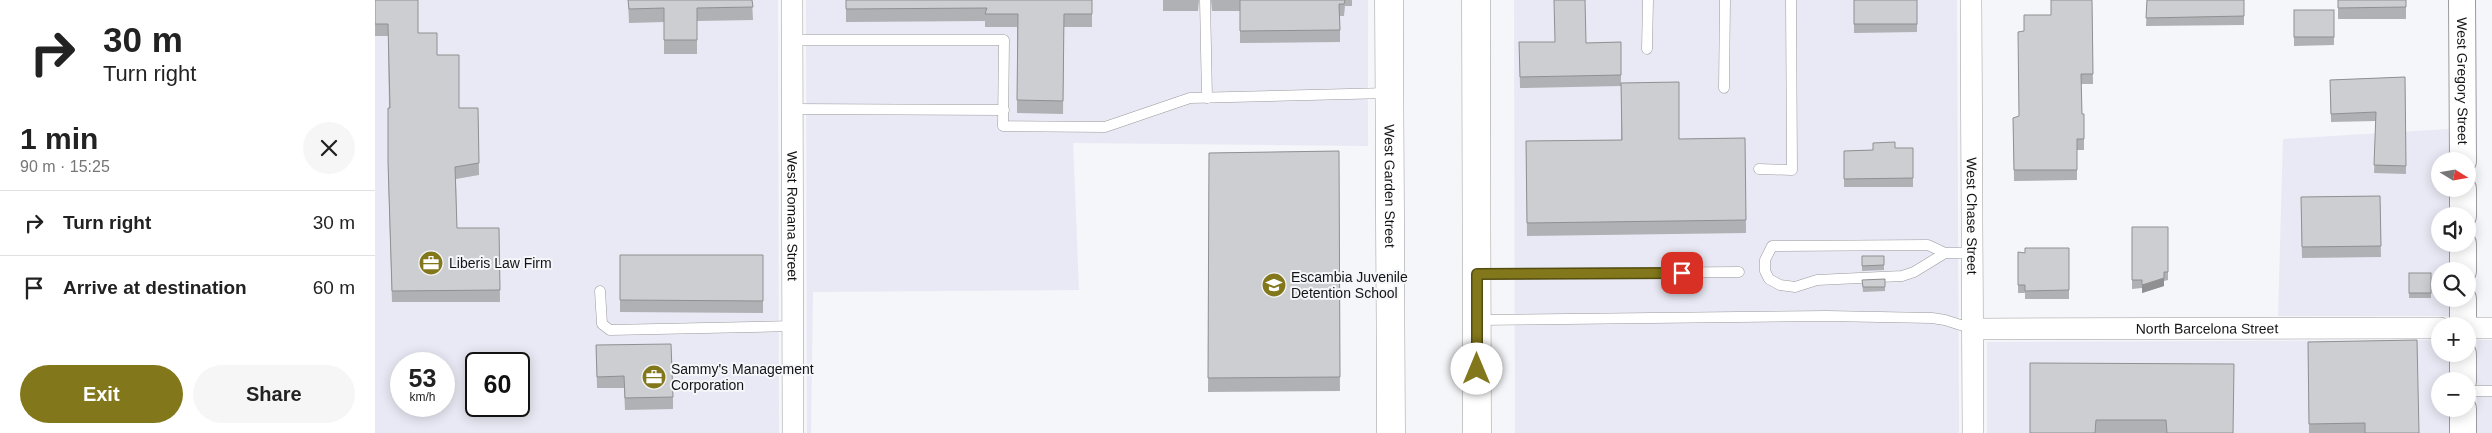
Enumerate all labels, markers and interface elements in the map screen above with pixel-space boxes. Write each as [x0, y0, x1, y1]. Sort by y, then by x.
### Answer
street label: West Gregory Street [2454, 17, 2471, 145]
icon: right [20, 20, 85, 85]
text: 30 m [103, 20, 183, 59]
text: Turn right [103, 61, 196, 86]
text: 1 min [20, 122, 98, 155]
button: close [303, 122, 355, 174]
street label: West Garden Street [1382, 124, 1398, 248]
street label: West Romana Street [784, 151, 801, 281]
north arrow [2431, 152, 2476, 198]
map controls [2431, 152, 2476, 417]
street label: West Chase Street [1964, 157, 1980, 275]
text: 90 m · 15:25 [20, 158, 110, 175]
button: sound [2431, 207, 2476, 252]
icon: right [20, 209, 48, 237]
text: Turn right [63, 212, 151, 233]
text: 30 m [313, 212, 355, 233]
office icon: Liberis Law Firm [418, 250, 444, 276]
pin [1661, 252, 1703, 294]
place label: Liberis Law Firm [449, 255, 552, 271]
icon: arrive [1668, 259, 1696, 287]
button: search [2431, 262, 2476, 307]
place label: Escambia Juvenile Detention School [1291, 269, 1408, 301]
school or university icon: Escambia Juvenile Detention School [1261, 272, 1287, 298]
icon: arrive [20, 274, 48, 302]
text: Arrive at destination [63, 277, 247, 298]
text: 60 m [313, 277, 355, 298]
button: + [2431, 317, 2476, 362]
street label: North Barcelona Street [2136, 320, 2278, 337]
position arrow [1450, 342, 1502, 394]
speed limit sign: 60 [465, 352, 530, 417]
place label: Sammy's Management Corporation [671, 361, 814, 393]
text: 53 [409, 364, 436, 392]
office icon: Sammy's Management Corporation [641, 364, 667, 390]
button: Exit [20, 365, 183, 423]
button: Share [193, 365, 355, 423]
button: − [2431, 372, 2476, 417]
text: km/h [409, 390, 436, 404]

